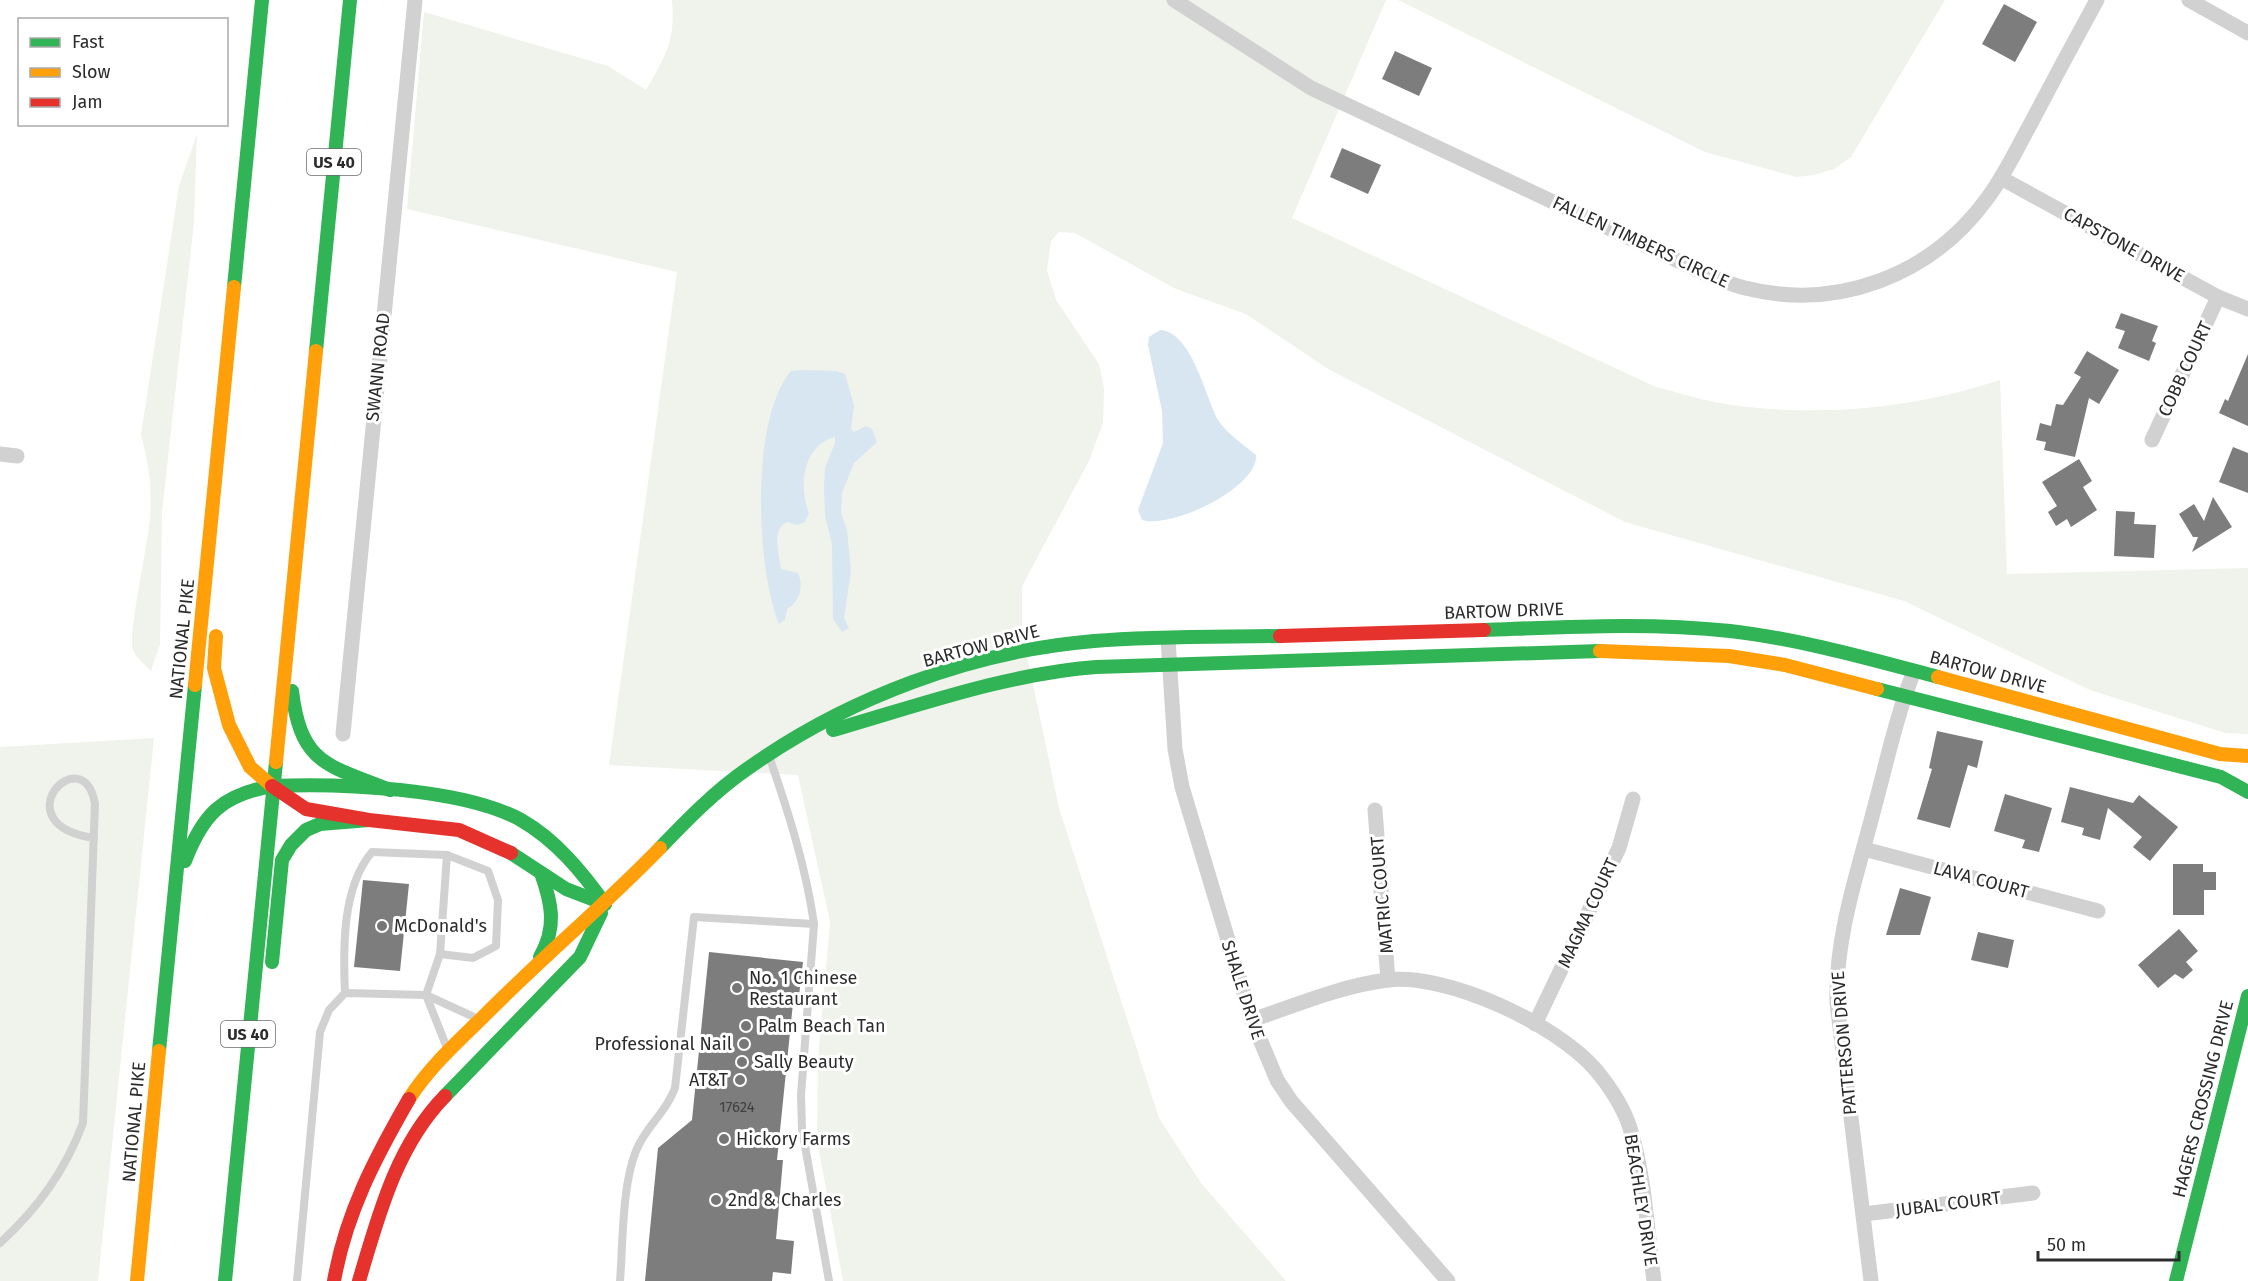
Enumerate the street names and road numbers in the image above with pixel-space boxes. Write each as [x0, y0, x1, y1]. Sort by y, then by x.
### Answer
road number: US 40 [307, 149, 361, 175]
street label: FALLEN TIMBERS CIRCLE [1549, 191, 1733, 293]
street label: CAPSTONE DRIVE [2060, 203, 2188, 287]
street label: SWANN ROAD [361, 312, 395, 422]
street label: COBB COURT [2153, 317, 2217, 420]
street label: NATIONAL PIKE [165, 578, 199, 700]
street label: BARTOW DRIVE [1444, 598, 1564, 624]
street label: BARTOW DRIVE [920, 620, 1042, 672]
street label: BARTOW DRIVE [1927, 646, 2049, 698]
street label: MATRIC COURT [1366, 835, 1398, 955]
street label: MAGMA COURT [1553, 854, 1623, 971]
street label: LAVA COURT [1931, 857, 2032, 903]
street label: SHALE DRIVE [1217, 938, 1269, 1042]
street label: PATTERSON DRIVE [1827, 970, 1861, 1116]
street label: HAGERS CROSSING DRIVE [2168, 998, 2238, 1200]
road number: US 40 [221, 1021, 275, 1047]
street label: NATIONAL PIKE [118, 1061, 150, 1183]
street label: BEACHLEY DRIVE [1620, 1132, 1662, 1268]
street label: JUBAL COURT [1894, 1187, 2003, 1221]

